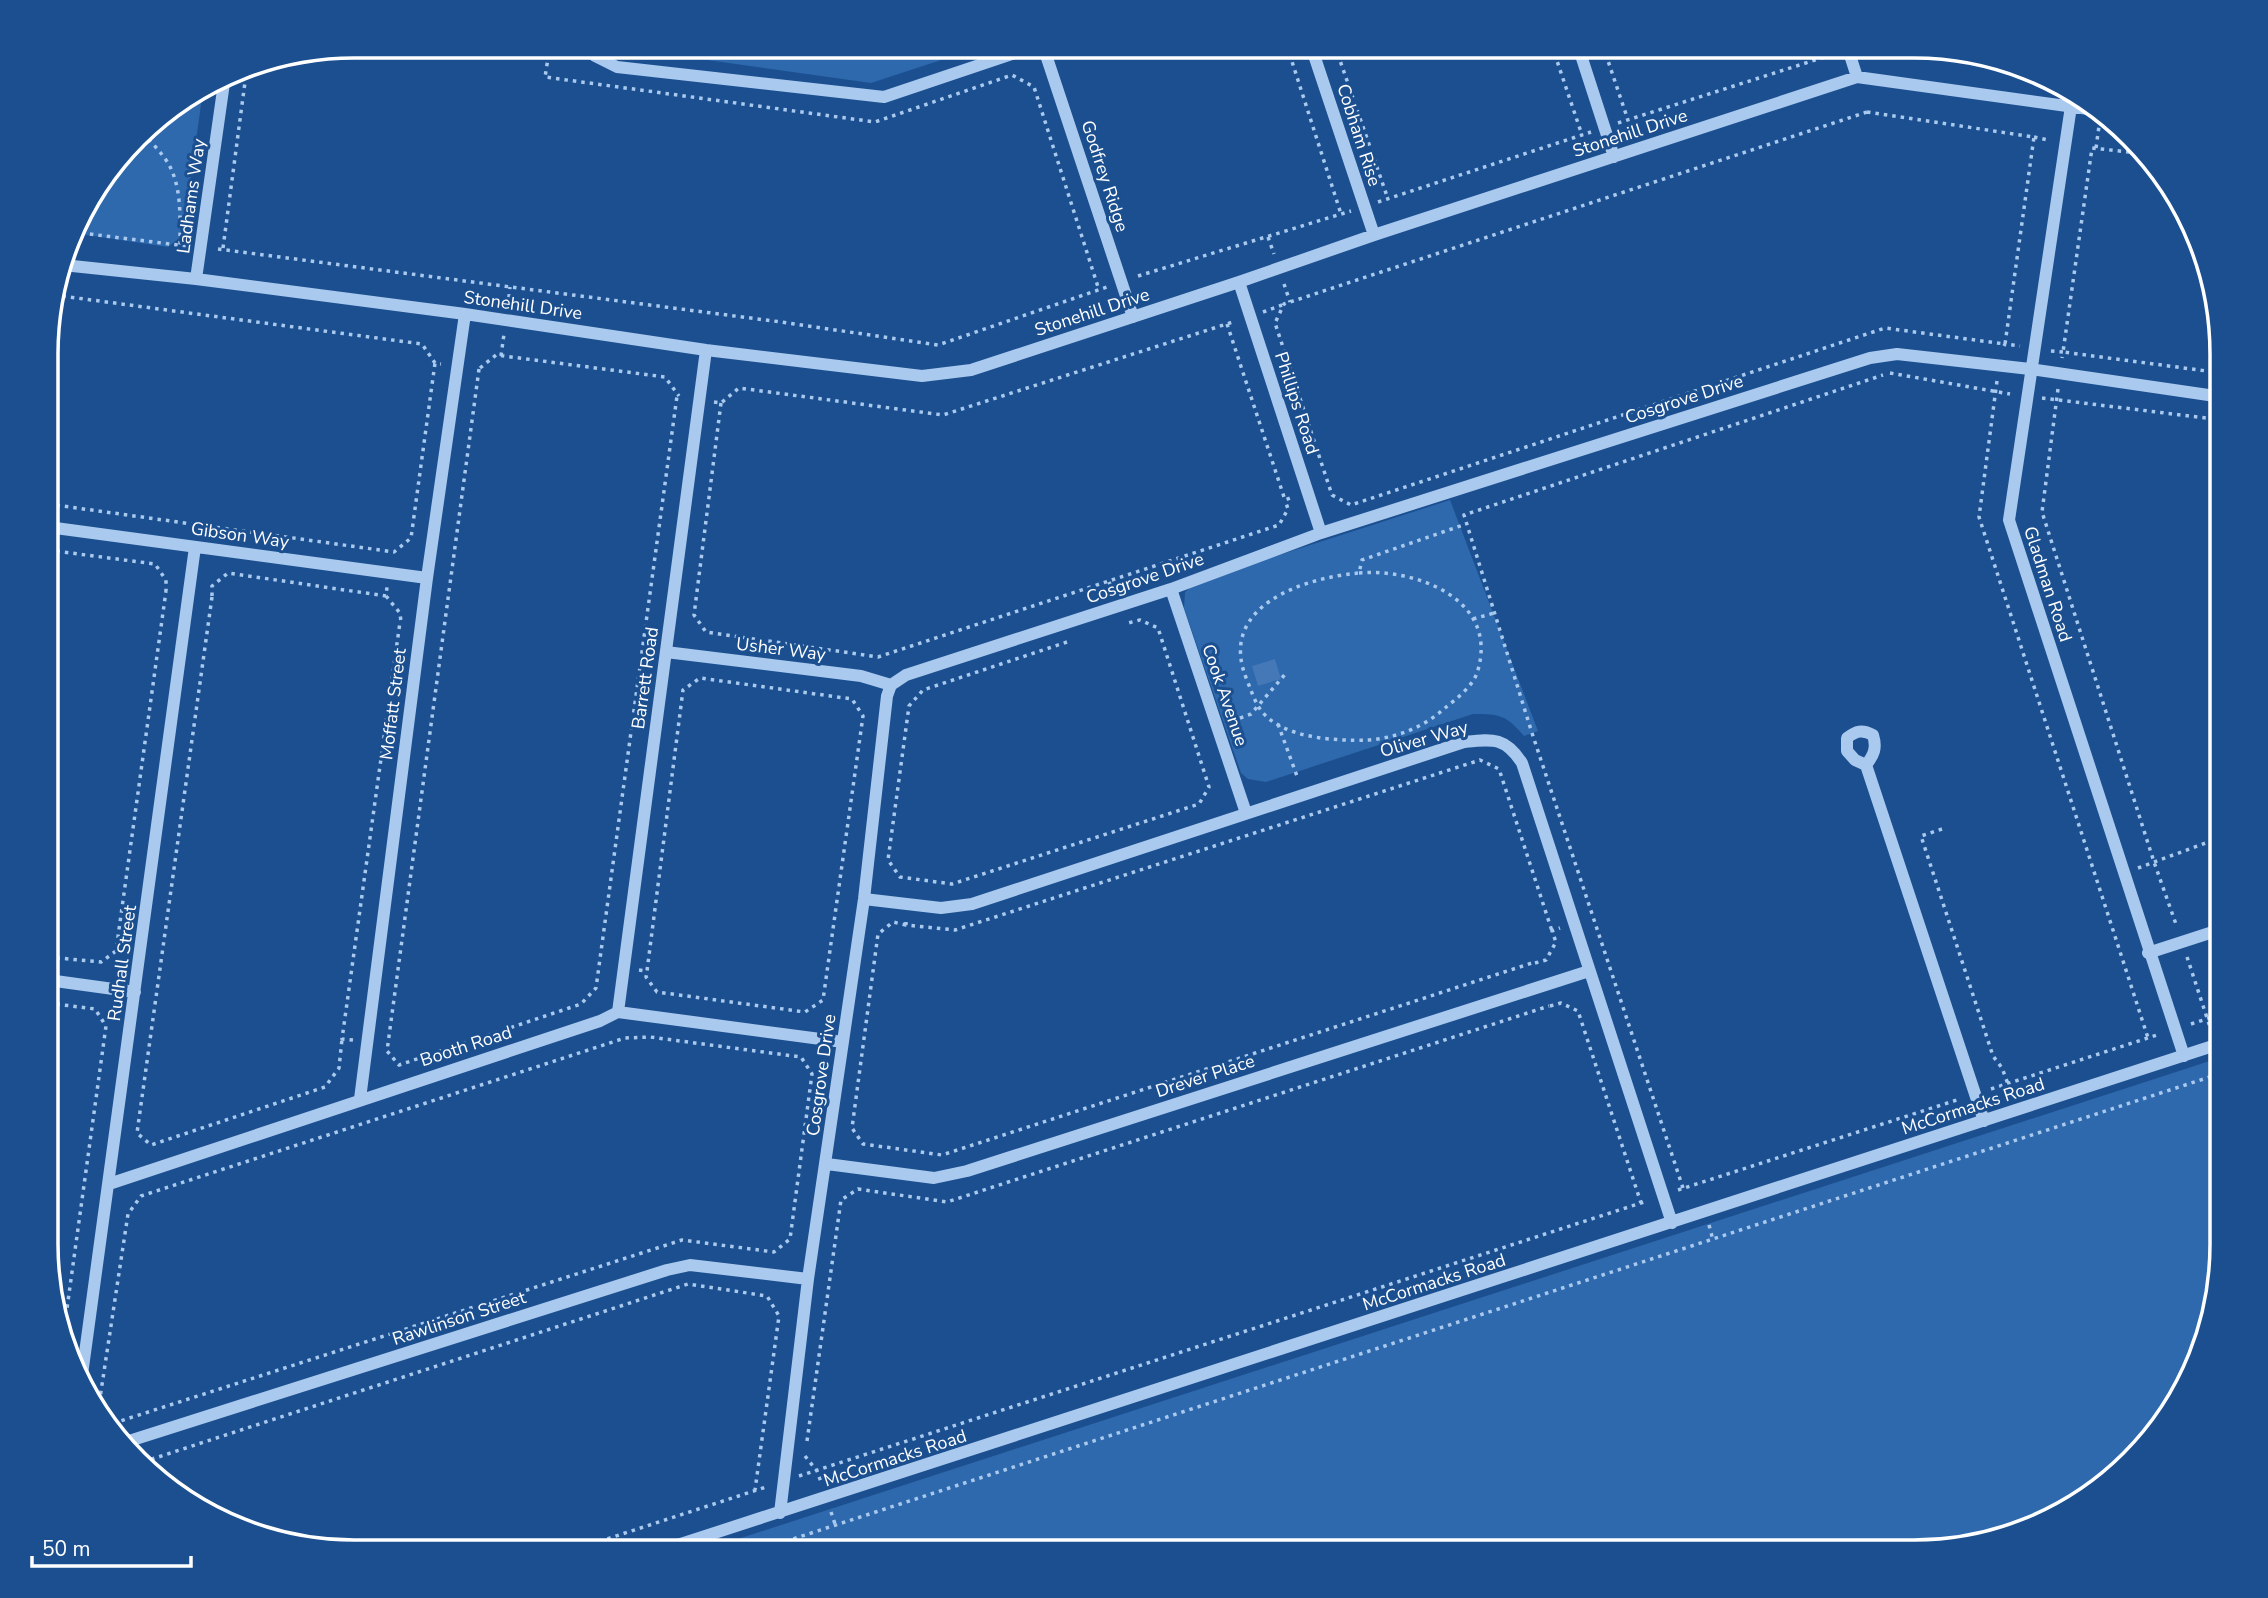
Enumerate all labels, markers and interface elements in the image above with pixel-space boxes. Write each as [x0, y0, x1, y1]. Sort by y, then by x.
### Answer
street label: Cobham Rise [1331, 81, 1387, 189]
street label: Stonehill Drive [1569, 103, 1691, 163]
street label: Godfrey Ridge [1076, 117, 1134, 235]
street label: Ladhams Way [171, 136, 211, 255]
street label: Stonehill Drive [1031, 282, 1153, 342]
street label: Stonehill Drive [462, 285, 584, 325]
street label: Phillips Road [1269, 349, 1325, 457]
street label: Cosgrove Drive [1622, 369, 1746, 429]
street label: Gibson Way [189, 516, 291, 554]
street label: Gladman Road [2018, 523, 2078, 645]
street label: Cosgrove Drive [1083, 547, 1207, 609]
street label: Barrett Road [626, 625, 664, 731]
street label: Usher Way [735, 632, 828, 666]
street label: Cook Avenue [1196, 641, 1254, 749]
street label: Moffatt Street [374, 646, 412, 761]
street label: Oliver Way [1377, 715, 1472, 763]
street label: Rudhall Street [102, 903, 142, 1023]
street label: Cosgrove Drive [801, 1012, 841, 1138]
street label: Booth Road [417, 1020, 515, 1072]
street label: Drever Place [1152, 1049, 1258, 1103]
street label: McCormacks Road [1898, 1072, 2048, 1140]
street label: McCormacks Road [1359, 1248, 1509, 1316]
street label: Rawlinson Street [389, 1285, 529, 1351]
street label: McCormacks Road [820, 1424, 970, 1492]
scale bar [32, 1524, 191, 1568]
text: 50 m [42, 1535, 91, 1563]

